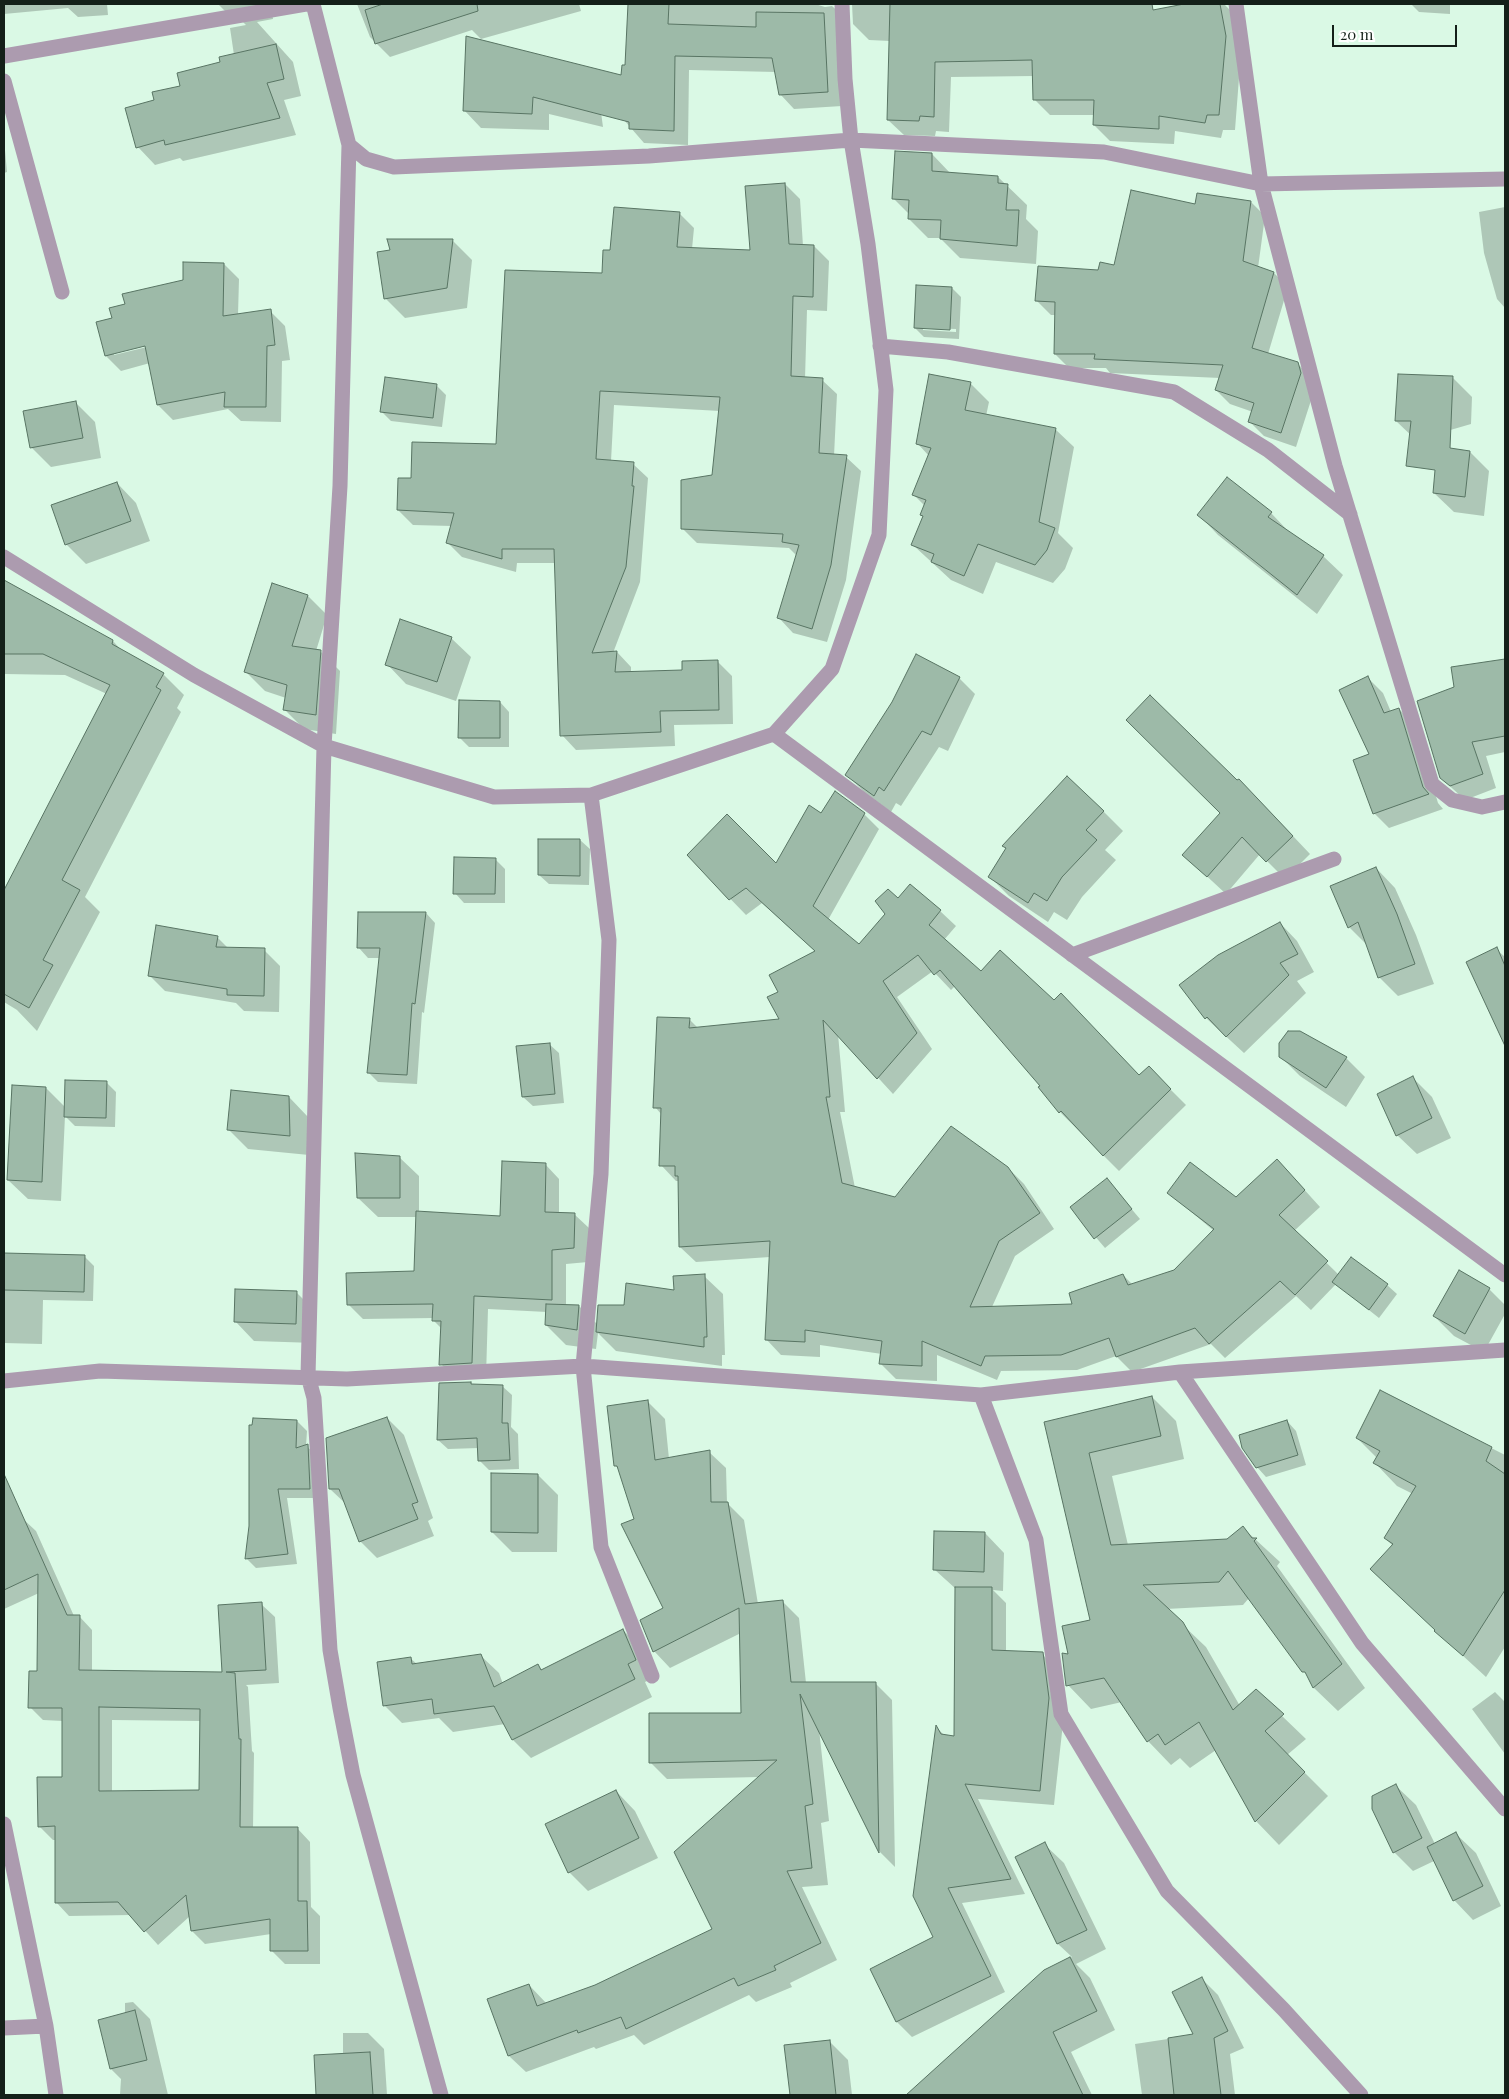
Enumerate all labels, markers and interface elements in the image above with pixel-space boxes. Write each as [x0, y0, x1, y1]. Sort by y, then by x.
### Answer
scale bar [1334, 15, 1459, 47]
text: 20 m [1340, 24, 1373, 44]

